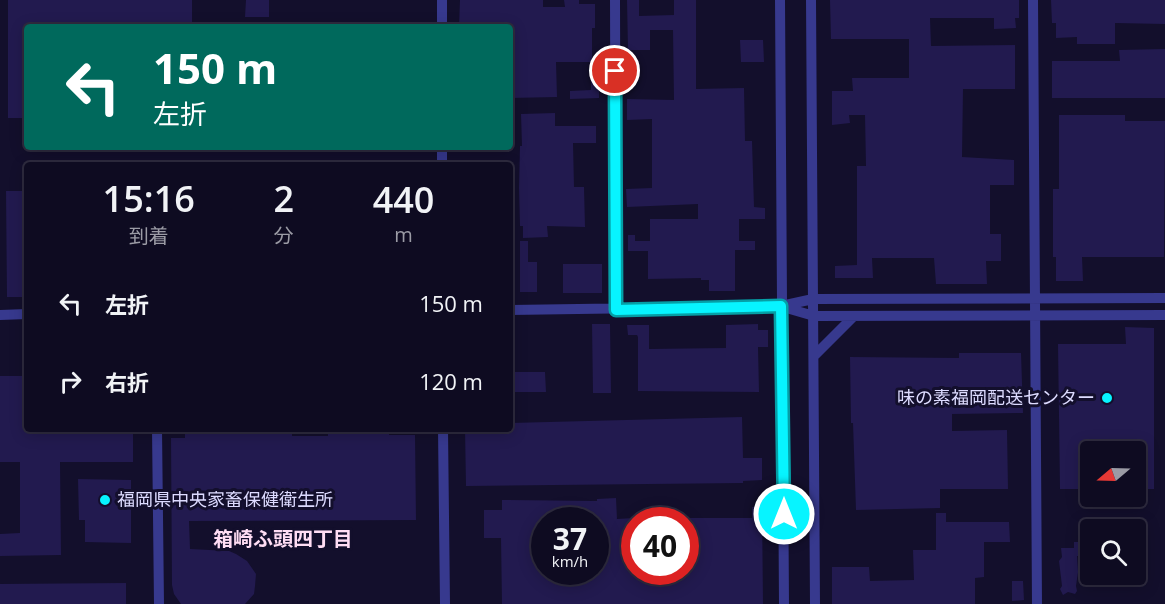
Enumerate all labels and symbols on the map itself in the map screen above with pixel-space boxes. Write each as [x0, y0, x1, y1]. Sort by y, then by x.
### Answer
pin [589, 45, 640, 96]
place label: 味の素福岡配送センター [897, 385, 1095, 409]
marker: 味の素福岡配送センター [1100, 391, 1114, 405]
north arrow [1080, 441, 1146, 507]
position arrow [752, 482, 816, 546]
place label: 福岡県中央家畜保健衛生所 [117, 487, 333, 511]
marker: 福岡県中央家畜保健衛生所 [98, 493, 112, 507]
speed limit sign: 40 [621, 507, 699, 585]
district label: 箱崎ふ頭四丁目 [213, 525, 353, 552]

